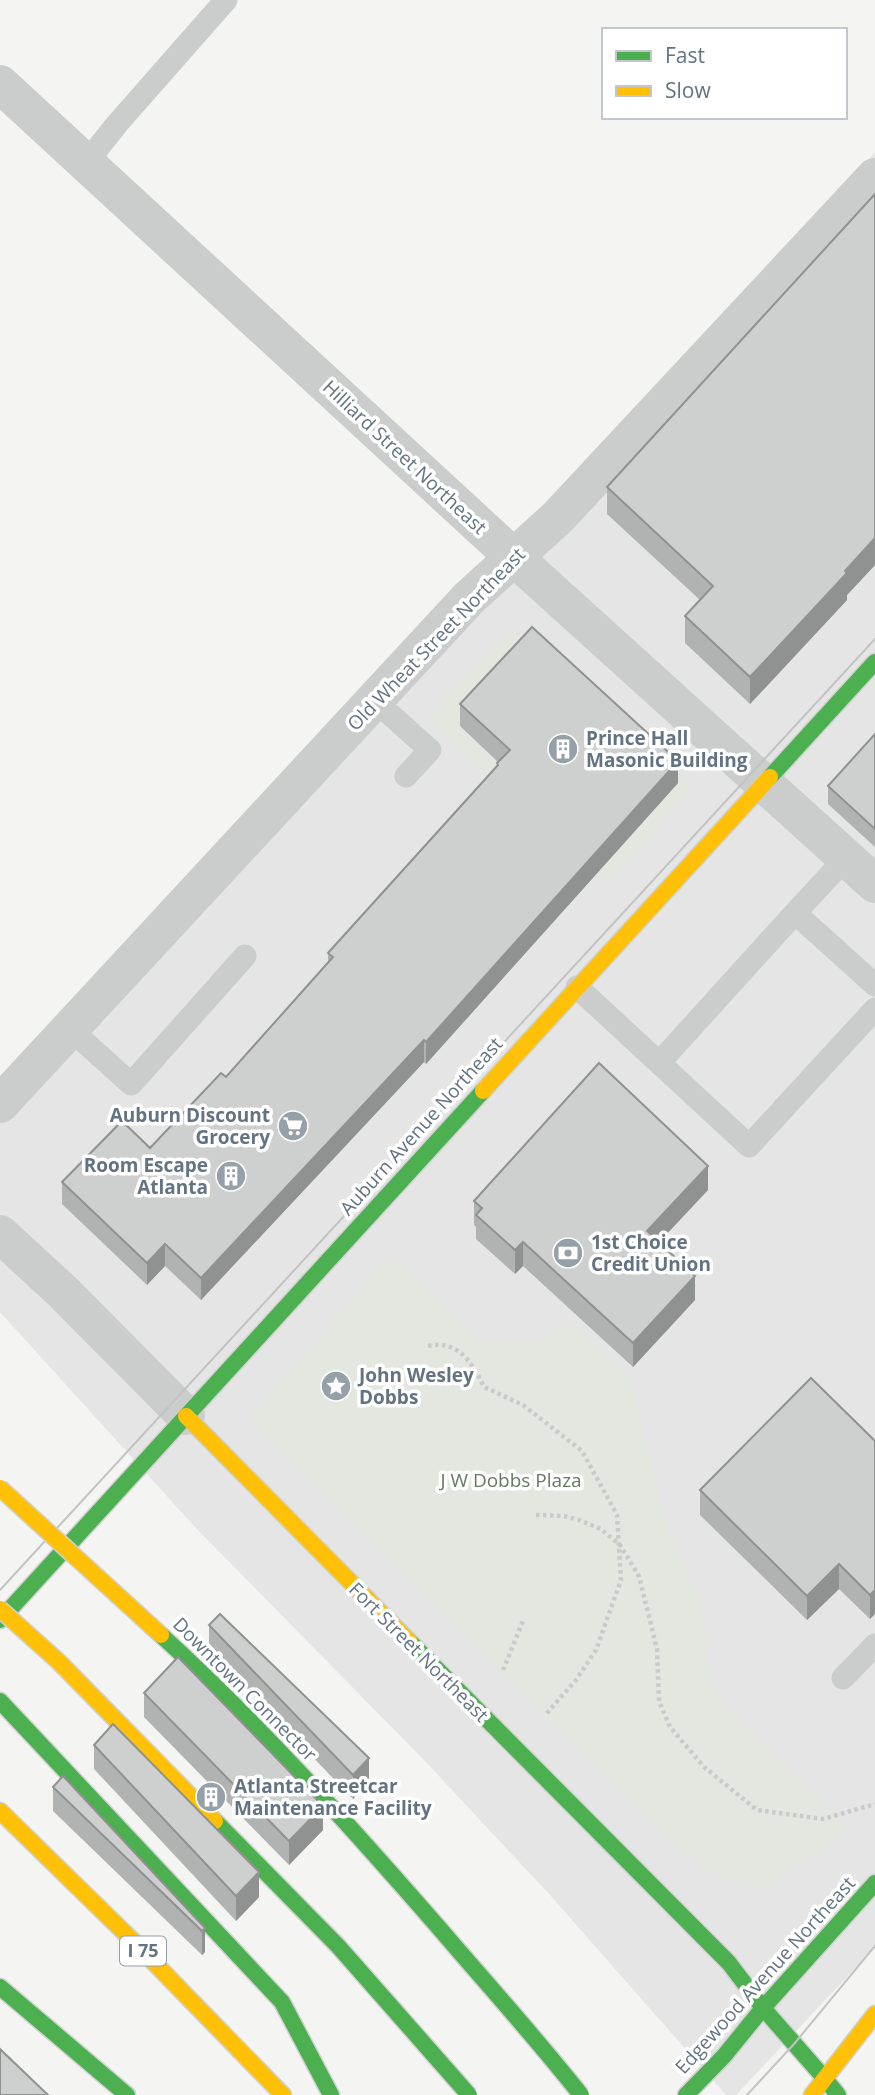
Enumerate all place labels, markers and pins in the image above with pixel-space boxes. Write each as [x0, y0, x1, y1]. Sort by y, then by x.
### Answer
place label: Prince Hall Masonic Building [586, 725, 748, 773]
building icon: Prince Hall Masonic Building [546, 732, 580, 766]
place label: Auburn Discount Grocery [110, 1102, 270, 1150]
supermarket icon: Auburn Discount Grocery [276, 1109, 310, 1143]
place label: Room Escape Atlanta [84, 1152, 208, 1200]
building icon: Room Escape Atlanta [214, 1159, 248, 1193]
place label: 1st Choice Credit Union [591, 1229, 711, 1277]
bank icon: 1st Choice Credit Union [551, 1236, 585, 1270]
place label: John Wesley Dobbs [357, 1362, 474, 1410]
place icon: John Wesley Dobbs [319, 1369, 353, 1403]
place label: Atlanta Streetcar Maintenance Facility [234, 1773, 432, 1821]
building icon: Atlanta Streetcar Maintenance Facility [194, 1780, 228, 1814]

